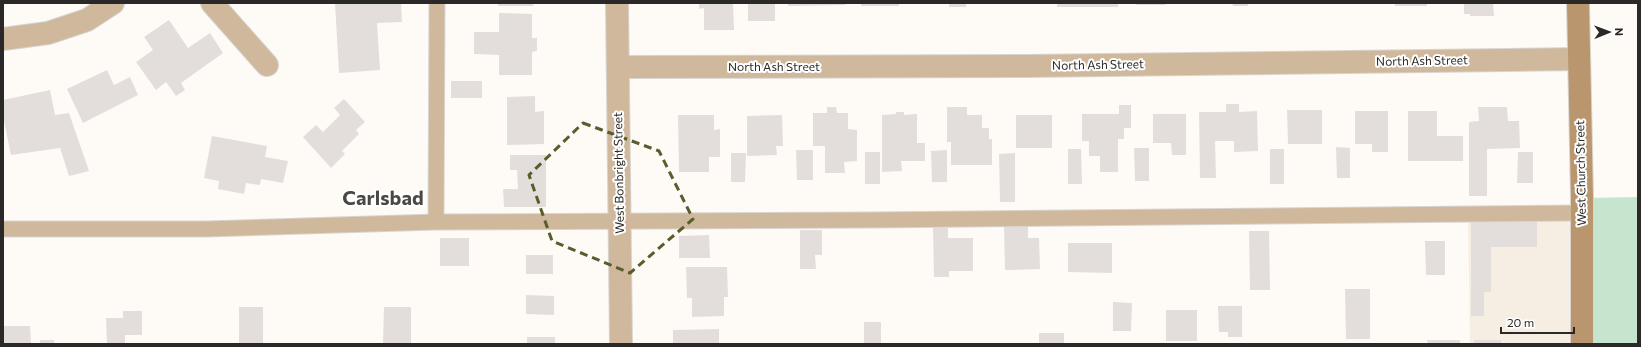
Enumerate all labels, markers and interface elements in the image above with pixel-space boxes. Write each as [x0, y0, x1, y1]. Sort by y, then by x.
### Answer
north arrow [1589, 12, 1629, 52]
text: N [1613, 28, 1626, 36]
street label: North Ash Street [1376, 52, 1468, 68]
street label: North Ash Street [1052, 56, 1144, 72]
street label: North Ash Street [728, 59, 820, 73]
street label: West Bonbright Street [610, 112, 626, 234]
street label: West Church Street [1572, 120, 1588, 226]
district label: Carlsbad [342, 185, 424, 209]
scale bar [1501, 309, 1574, 335]
text: 20 m [1507, 315, 1534, 329]

